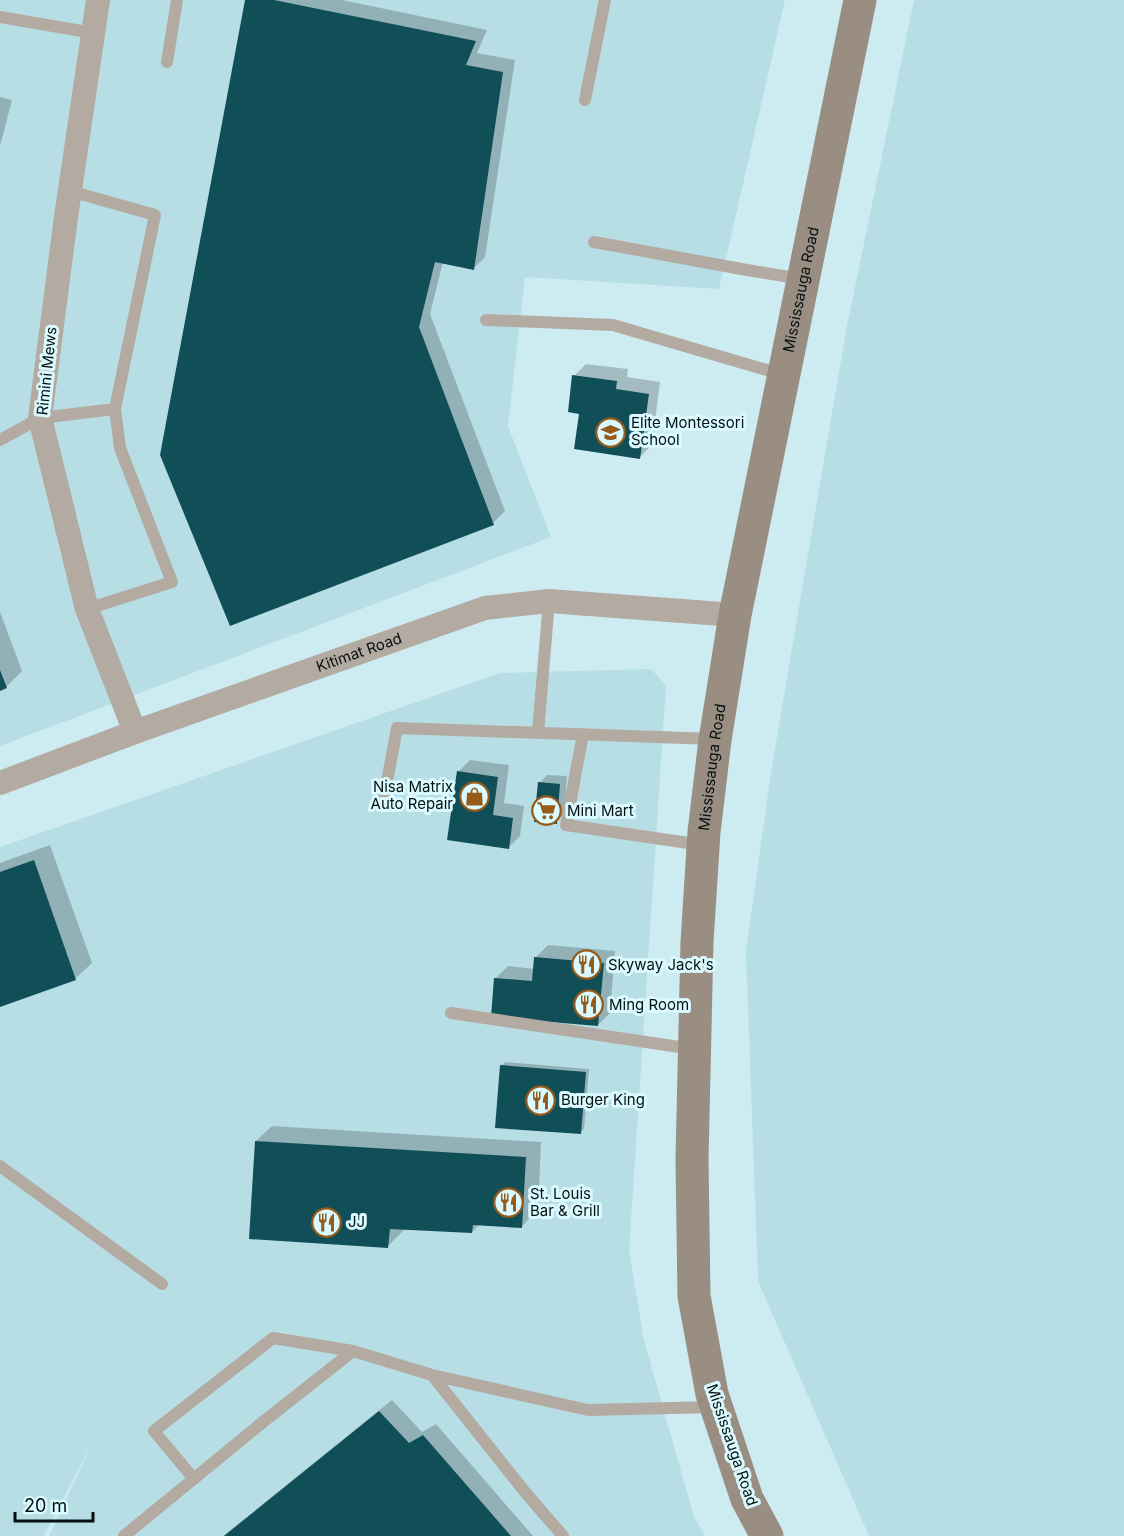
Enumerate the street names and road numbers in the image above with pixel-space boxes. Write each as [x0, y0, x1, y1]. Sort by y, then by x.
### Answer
street label: Mississauga Road [779, 225, 823, 354]
street label: Rimini Mews [32, 326, 61, 416]
street label: Kitimat Road [314, 628, 404, 676]
street label: Mississauga Road [694, 702, 730, 832]
street label: Mississauga Road [703, 1381, 762, 1508]

